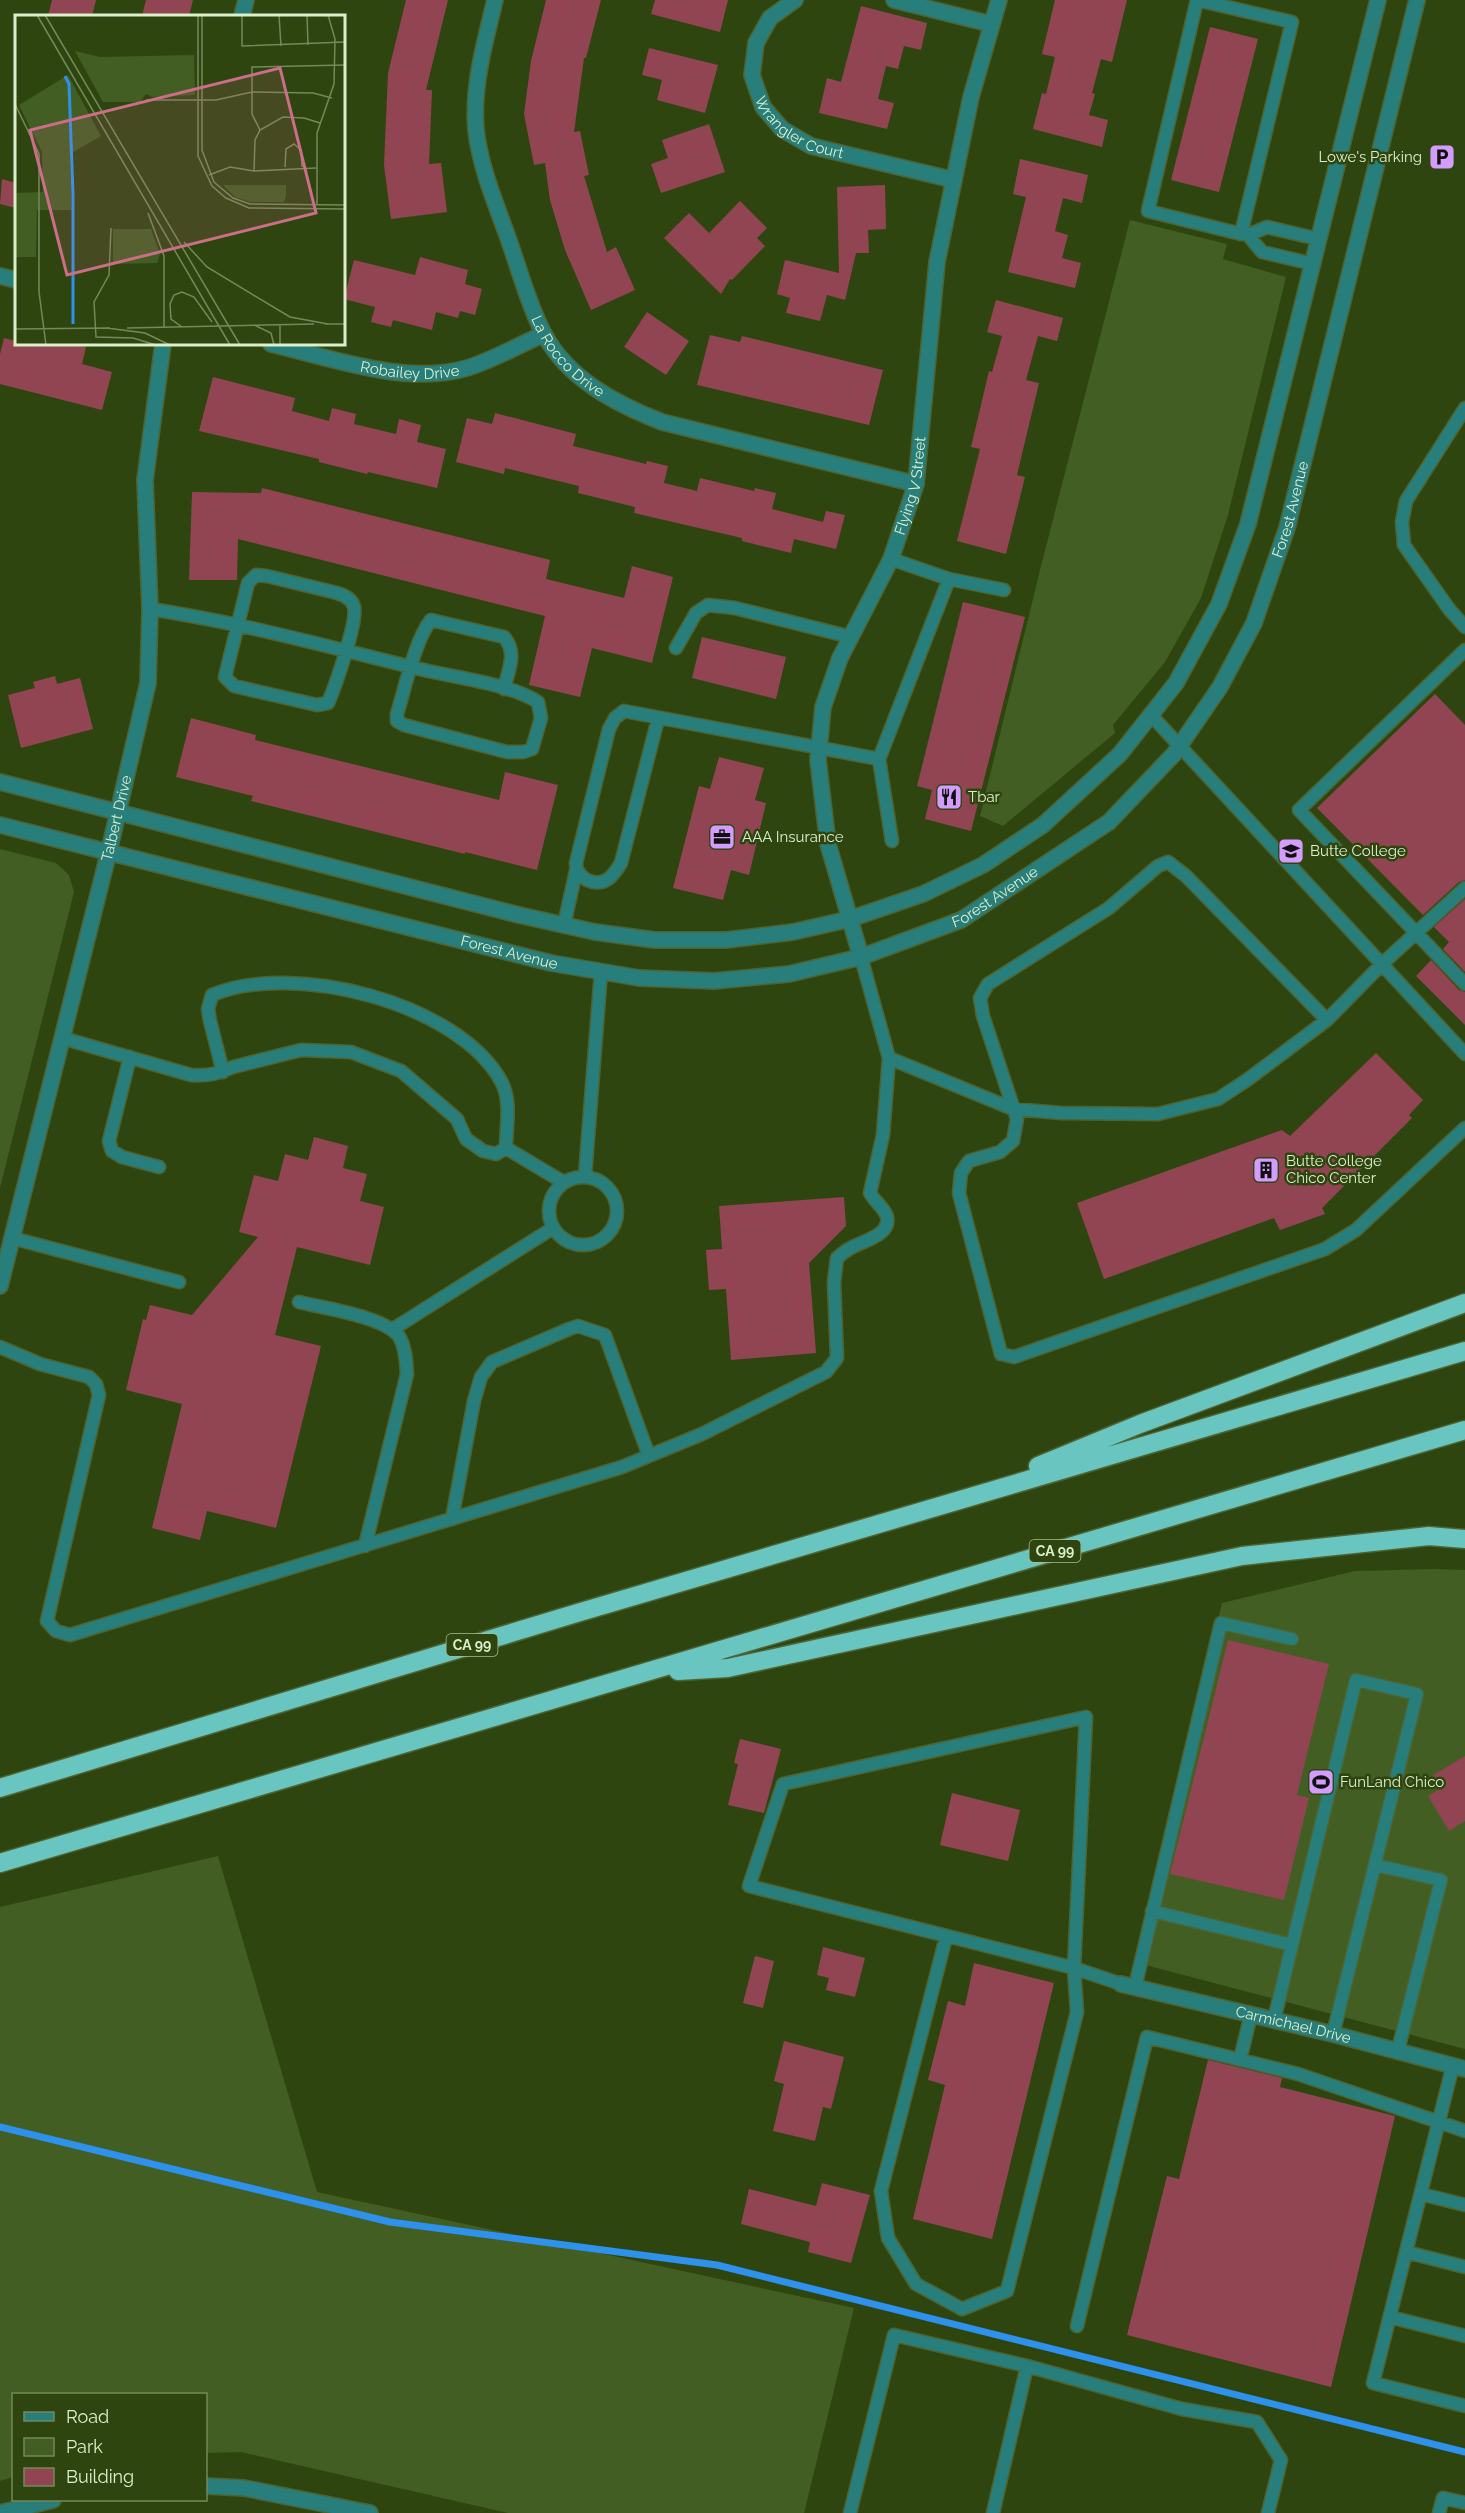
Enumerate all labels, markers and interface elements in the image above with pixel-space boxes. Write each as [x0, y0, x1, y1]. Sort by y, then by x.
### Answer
inset map [15, 15, 345, 345]
street label: Wrangler Court [751, 94, 845, 162]
parking icon: Lowe's Parking [1427, 142, 1457, 172]
place label: Lowe's Parking [1318, 148, 1422, 166]
street label: La Rocco Drive [527, 313, 608, 401]
street label: Robailey Drive [359, 358, 461, 383]
street label: Flying V Street [891, 436, 929, 537]
street label: Forest Avenue [1268, 459, 1312, 560]
street label: Talbert Drive [98, 773, 135, 863]
restaurant icon: Tbar [934, 782, 964, 812]
place label: Tbar [968, 788, 1001, 806]
office icon: AAA Insurance [707, 822, 737, 852]
place label: AAA Insurance [742, 828, 844, 846]
school or university icon: Butte College [1276, 836, 1306, 866]
place label: Butte College [1310, 842, 1406, 860]
street label: Forest Avenue [949, 862, 1042, 932]
street label: Forest Avenue [459, 932, 559, 973]
place label: Butte College Chico Center [1286, 1152, 1382, 1187]
building icon: Butte College Chico Center [1251, 1155, 1281, 1185]
road number: CA 99 [1030, 1540, 1080, 1562]
road number: CA 99 [446, 1634, 498, 1656]
sports icon: FunLand Chico [1306, 1767, 1336, 1797]
place label: FunLand Chico [1340, 1773, 1444, 1791]
street label: Carmichael Drive [1234, 2002, 1353, 2047]
legend [12, 2393, 207, 2501]
text: Road [66, 2406, 109, 2427]
text: Park [66, 2436, 103, 2457]
text: Building [66, 2466, 134, 2487]

